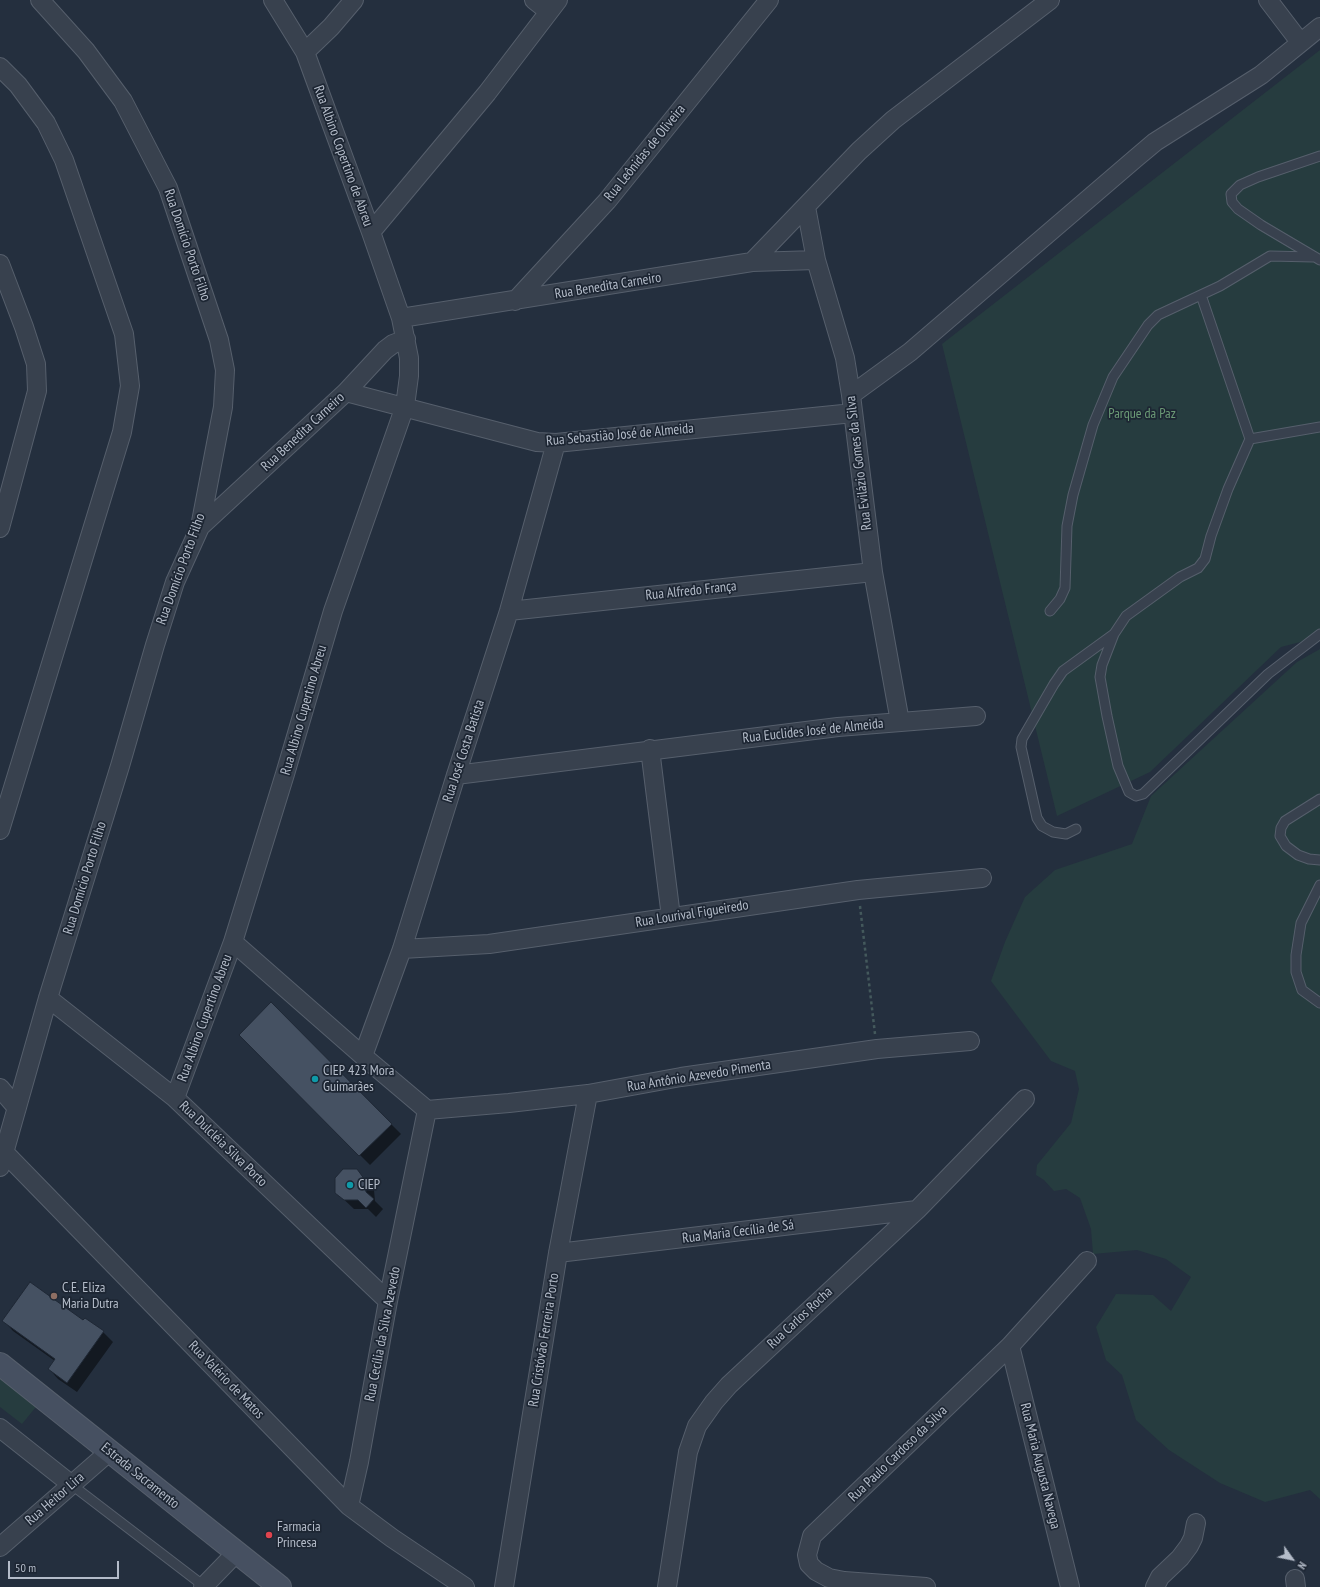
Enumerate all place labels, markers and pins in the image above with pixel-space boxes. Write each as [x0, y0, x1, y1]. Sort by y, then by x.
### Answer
place label: CIEP 423 Mora Guimarães [323, 1063, 394, 1096]
marker: CIEP 423 Mora Guimarães [310, 1074, 320, 1084]
place label: CIEP [358, 1177, 380, 1193]
marker: CIEP [345, 1180, 355, 1190]
place label: C.E. Eliza Maria Dutra [62, 1280, 119, 1312]
marker: C.E. Eliza Maria Dutra [49, 1291, 59, 1301]
place label: Farmacia Princesa [277, 1519, 321, 1552]
marker: Farmacia Princesa [264, 1530, 274, 1540]

